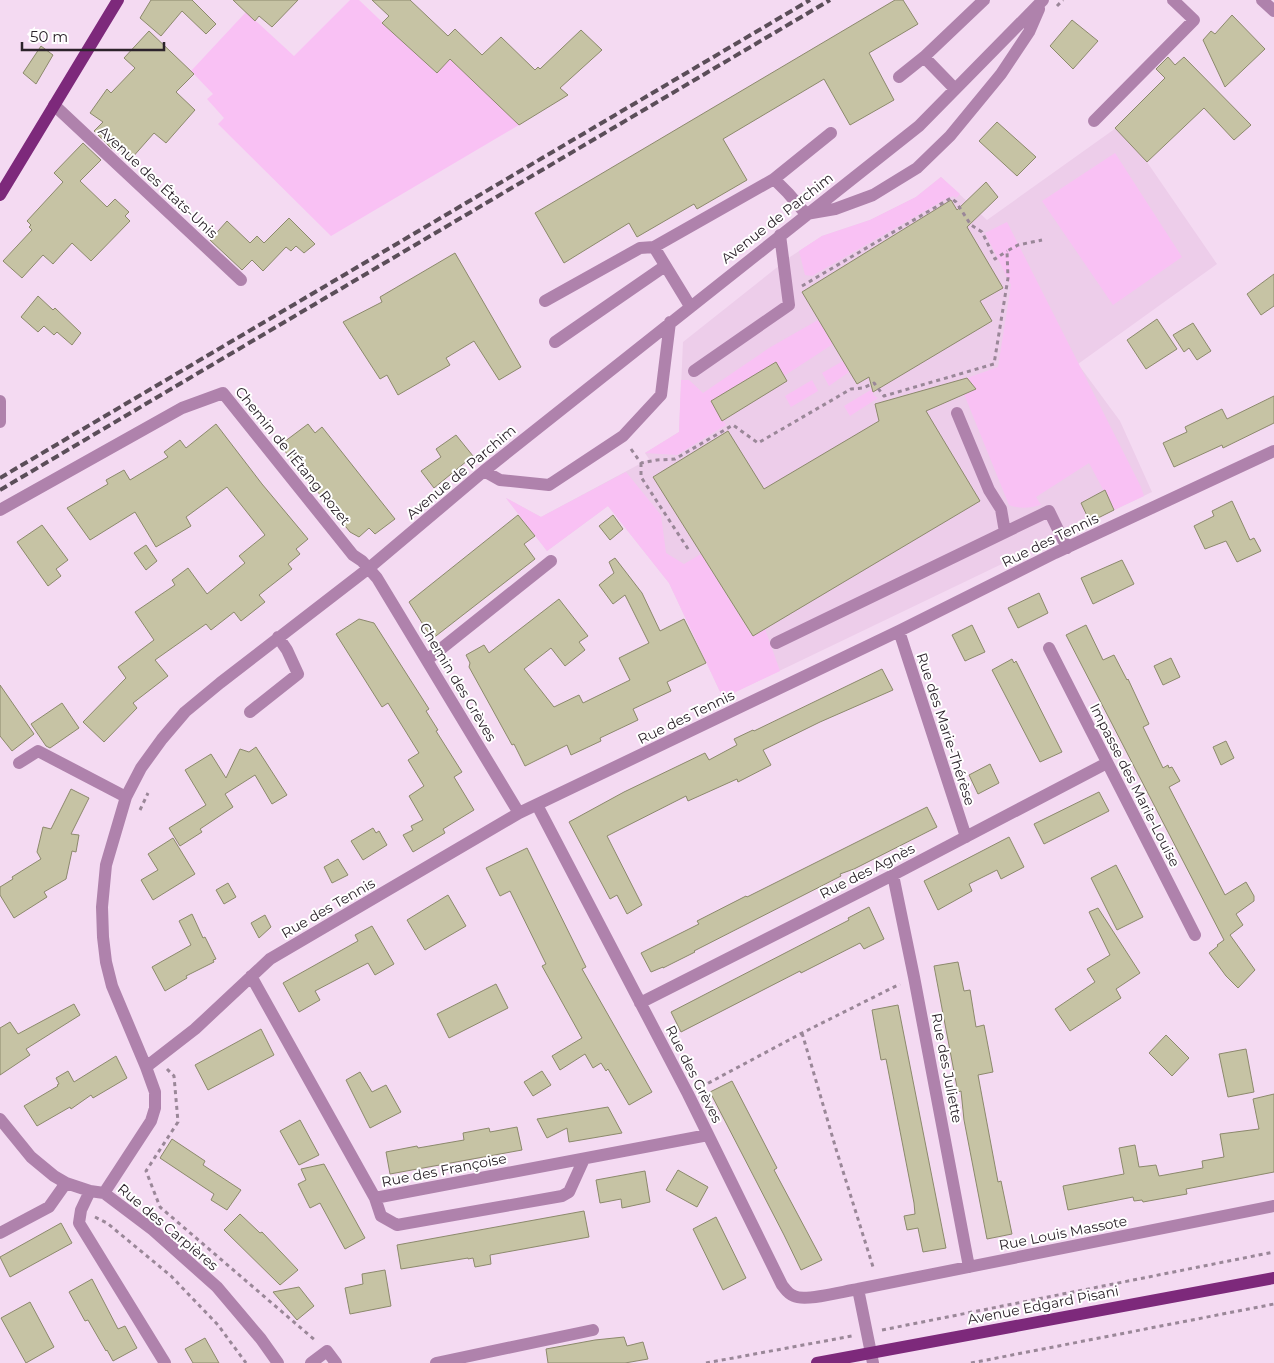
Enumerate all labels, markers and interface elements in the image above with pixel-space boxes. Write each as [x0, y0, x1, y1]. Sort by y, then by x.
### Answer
scale bar [22, 20, 165, 52]
text: 50 m [30, 27, 68, 46]
street label: Avenue des États-Unis [95, 122, 222, 242]
street label: Avenue de Parchim [717, 169, 837, 267]
street label: Chemin de l'Étang Rozet [231, 383, 355, 529]
street label: Avenue de Parchim [403, 421, 519, 523]
street label: Rue des Tennis [999, 509, 1101, 571]
street label: Chemin des Grèves [415, 619, 501, 745]
street label: Rue des Marie-Thérèse [913, 650, 979, 808]
street label: Rue des Tennis [635, 686, 737, 748]
street label: Impasse des Marie-Louise [1086, 700, 1184, 870]
street label: Rue des Agnès [816, 839, 918, 903]
street label: Rue des Tennis [278, 874, 378, 942]
street label: Rue des Juliette [927, 1011, 967, 1125]
street label: Rue des Grèves [662, 1022, 726, 1126]
street label: Rue des Françoise [380, 1149, 508, 1191]
street label: Rue des Carpières [114, 1180, 222, 1275]
street label: Rue Louis Massote [997, 1212, 1129, 1254]
street label: Avenue Edgard Pisani [966, 1281, 1120, 1329]

